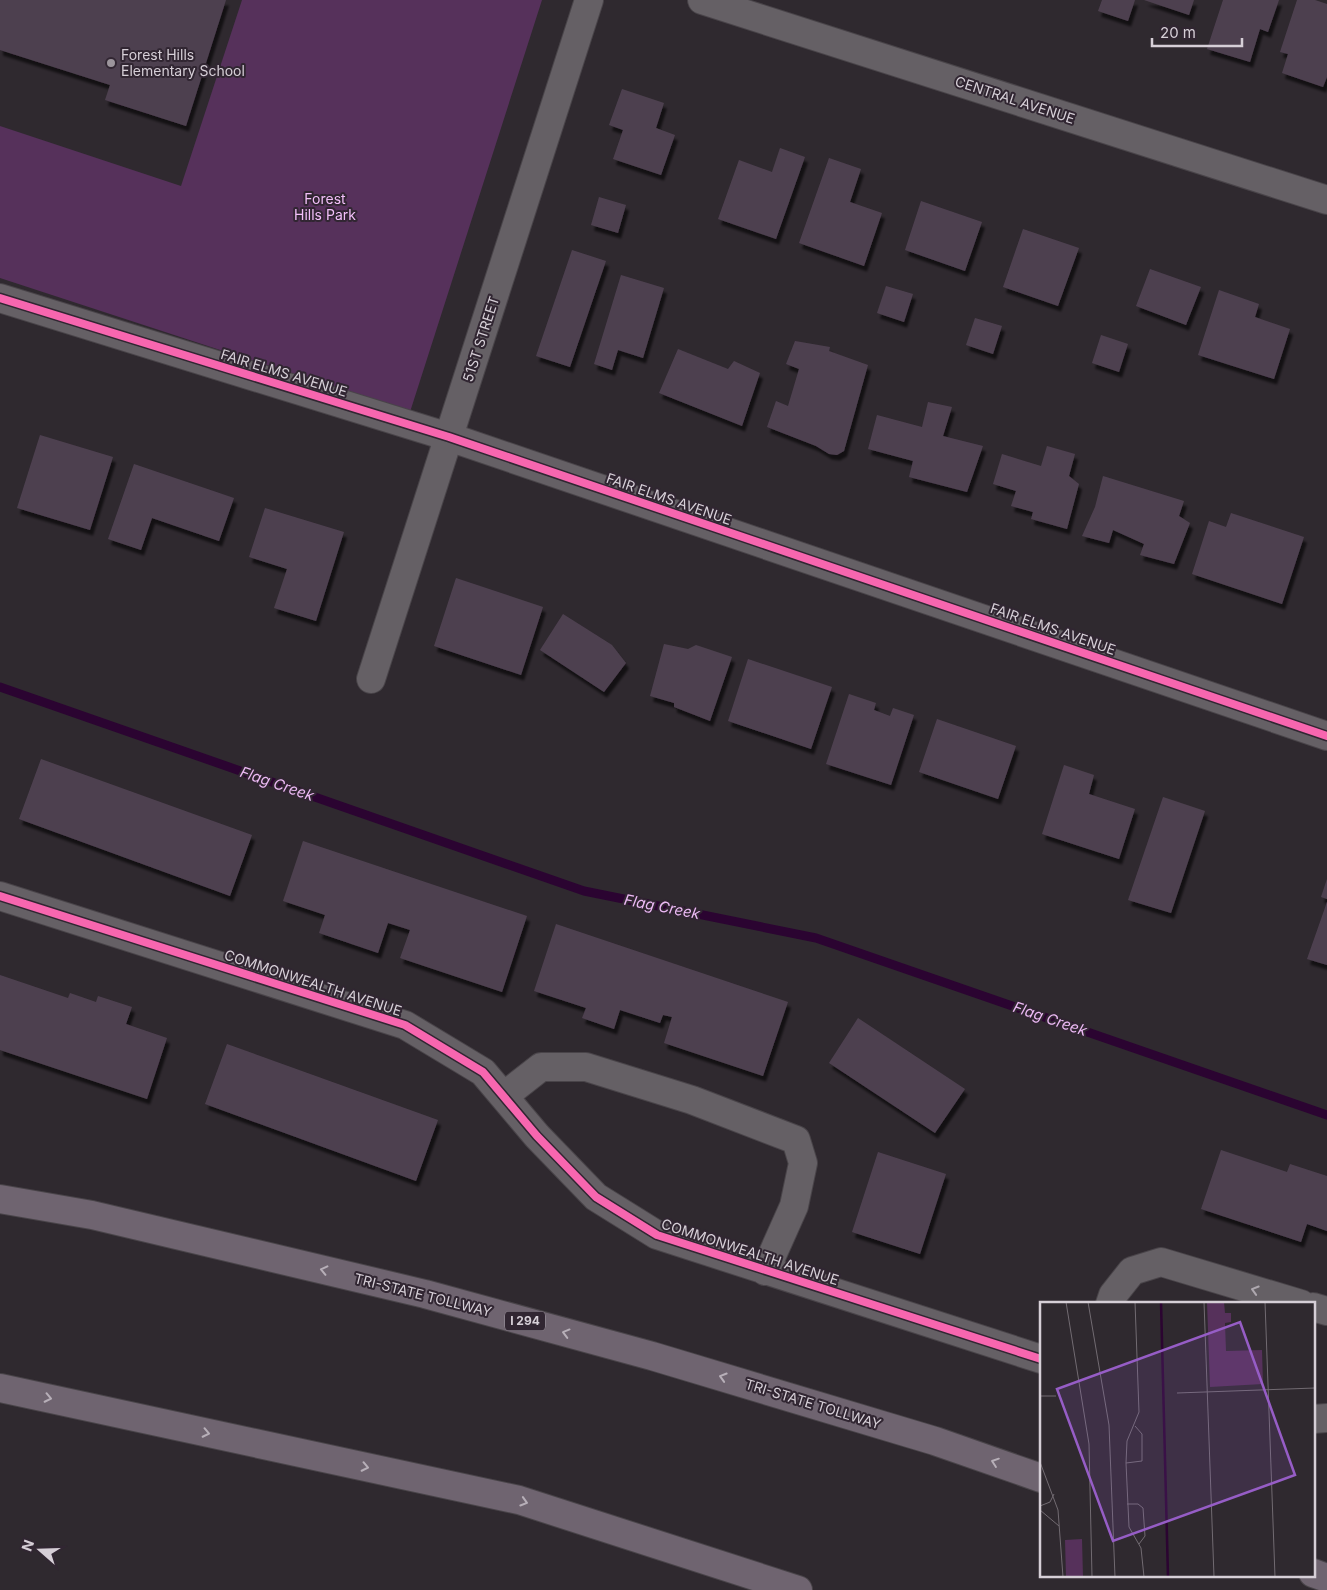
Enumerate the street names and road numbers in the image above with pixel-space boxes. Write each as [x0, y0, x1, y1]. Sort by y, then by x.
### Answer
street label: CENTRAL AVENUE [953, 72, 1077, 127]
street label: 51ST STREET [459, 294, 502, 384]
street label: FAIR ELMS AVENUE [219, 345, 349, 400]
street label: FAIR ELMS AVENUE [604, 469, 734, 528]
street label: FAIR ELMS AVENUE [988, 599, 1118, 658]
street label: COMMONWEALTH AVENUE [222, 946, 404, 1019]
street label: COMMONWEALTH AVENUE [659, 1215, 841, 1288]
street label: TRI-STATE TOLLWAY [353, 1269, 494, 1320]
road number: I 294 [505, 1312, 545, 1330]
street label: TRI-STATE TOLLWAY [743, 1375, 884, 1432]

